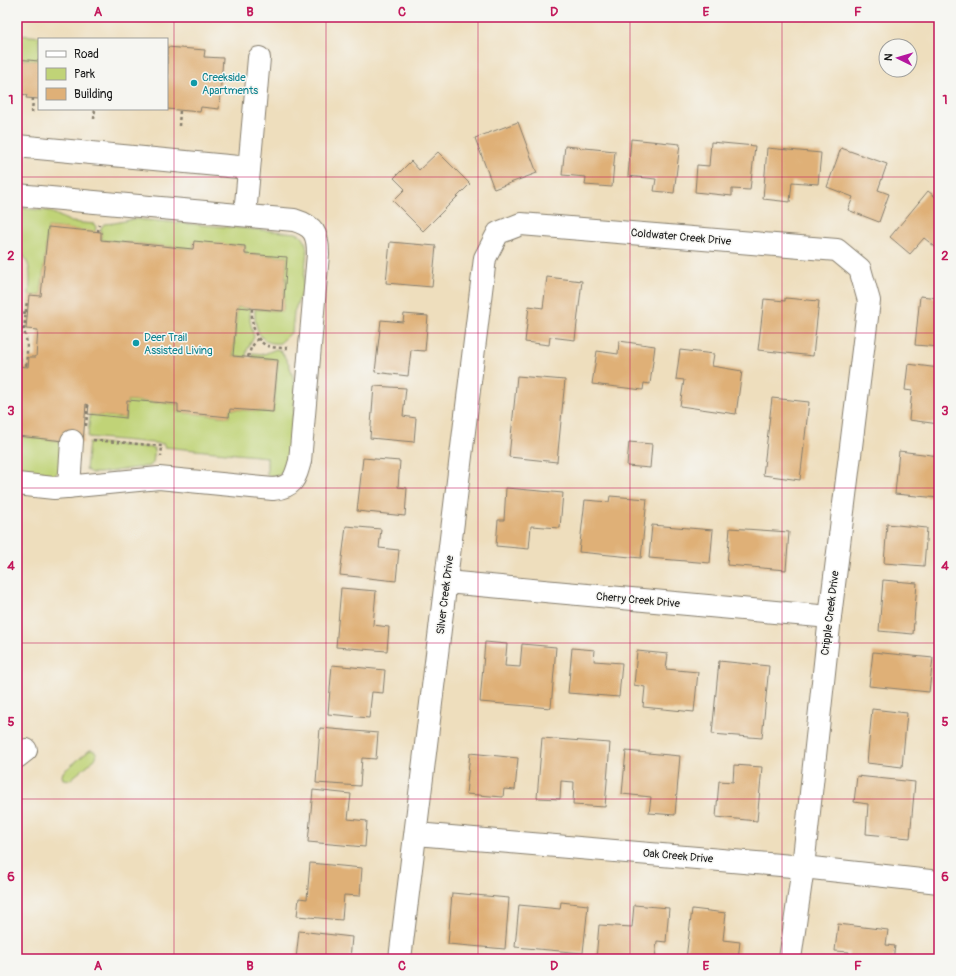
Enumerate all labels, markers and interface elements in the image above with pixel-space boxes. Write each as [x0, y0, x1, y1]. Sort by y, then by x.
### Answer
text: A [94, 4, 103, 20]
text: B [246, 4, 254, 20]
text: C [398, 4, 406, 20]
text: D [550, 4, 558, 20]
text: E [703, 4, 710, 20]
text: F [854, 4, 862, 20]
legend [38, 38, 168, 110]
north arrow [878, 38, 918, 78]
text: Road [74, 47, 99, 62]
text: N [882, 52, 895, 61]
text: Park [74, 67, 95, 82]
place label: Creekside Apartments [202, 71, 258, 97]
marker: Creekside Apartments [189, 78, 199, 88]
text: Building [74, 87, 113, 102]
text: 1 [8, 92, 14, 108]
text: 1 [942, 92, 948, 108]
street label: Coldwater Creek Drive [630, 226, 732, 248]
text: 2 [7, 248, 15, 264]
text: 2 [941, 248, 949, 264]
place label: Deer Trail Assisted Living [144, 331, 213, 357]
marker: Deer Trail Assisted Living [131, 338, 141, 348]
text: 3 [7, 403, 15, 419]
text: 3 [941, 403, 949, 419]
street label: Silver Creek Drive [434, 554, 456, 635]
text: 4 [7, 558, 15, 574]
text: 4 [941, 558, 949, 574]
street label: Cripple Creek Drive [818, 569, 842, 656]
street label: Cherry Creek Drive [596, 590, 681, 610]
text: 5 [7, 714, 15, 730]
text: 5 [941, 714, 949, 730]
street label: Oak Creek Drive [642, 846, 714, 866]
text: 6 [7, 869, 15, 885]
text: 6 [941, 869, 949, 885]
text: A [94, 958, 103, 974]
text: B [246, 958, 254, 974]
text: C [398, 958, 406, 974]
text: D [550, 958, 558, 974]
text: E [703, 958, 710, 974]
text: F [854, 958, 862, 974]

